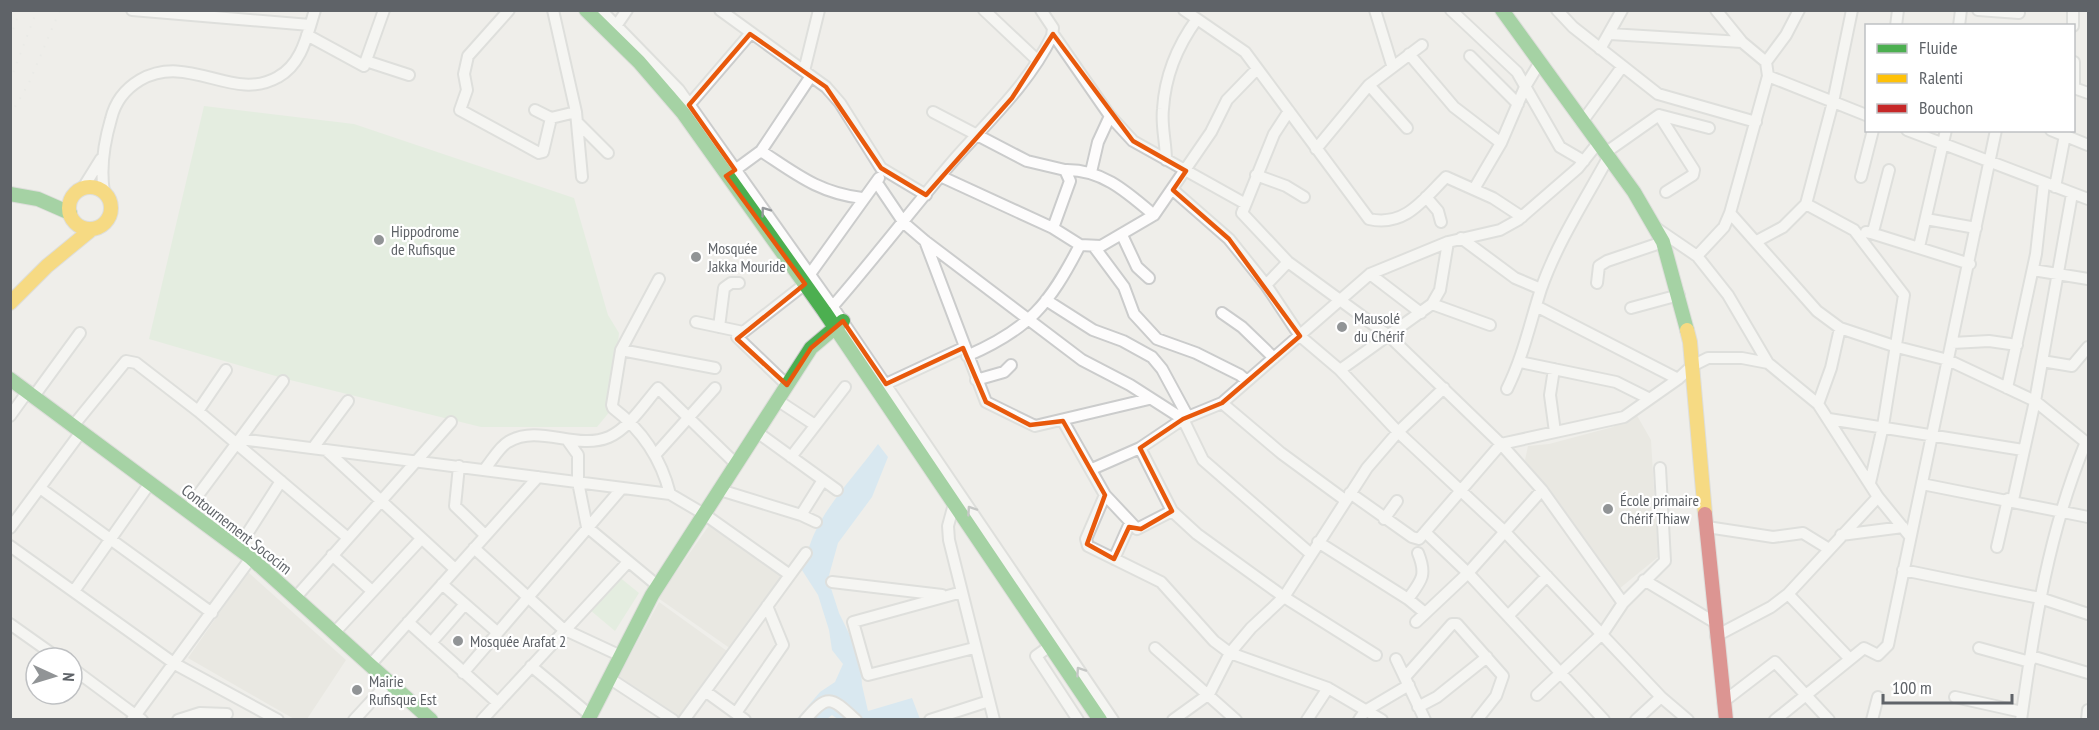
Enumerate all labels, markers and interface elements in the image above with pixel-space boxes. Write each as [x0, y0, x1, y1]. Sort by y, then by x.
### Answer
legend [1865, 24, 2075, 132]
text: Fluide [1919, 36, 1958, 59]
text: Ralenti [1919, 66, 1963, 89]
text: Bouchon [1919, 96, 1973, 119]
one-way arrow [761, 207, 772, 218]
place label: Hippodrome de Rufisque [391, 221, 459, 259]
marker: Hippodrome de Rufisque [372, 233, 386, 247]
place label: Mosquée Jakka Mouride [707, 238, 786, 276]
marker: Mosquée Jakka Mouride [689, 250, 703, 264]
place label: Mausolé du Chérif [1354, 308, 1405, 346]
marker: Mausolé du Chérif [1335, 320, 1349, 334]
street label: Contournement Sococim [178, 480, 296, 578]
place label: École primaire Chérif Thiaw [1620, 490, 1699, 528]
marker: École primaire Chérif Thiaw [1601, 502, 1615, 516]
one-way arrow [967, 505, 978, 516]
place label: Mosquée Arafat 2 [470, 631, 566, 651]
marker: Mosquée Arafat 2 [451, 634, 465, 648]
north arrow [24, 646, 84, 706]
one-way arrow [1076, 667, 1088, 677]
scale bar [1883, 667, 2012, 705]
place label: Mairie Rufisque Est [369, 671, 437, 709]
text: N [59, 672, 79, 682]
text: 100 m [1892, 676, 1932, 699]
marker: Mairie Rufisque Est [350, 683, 364, 697]

